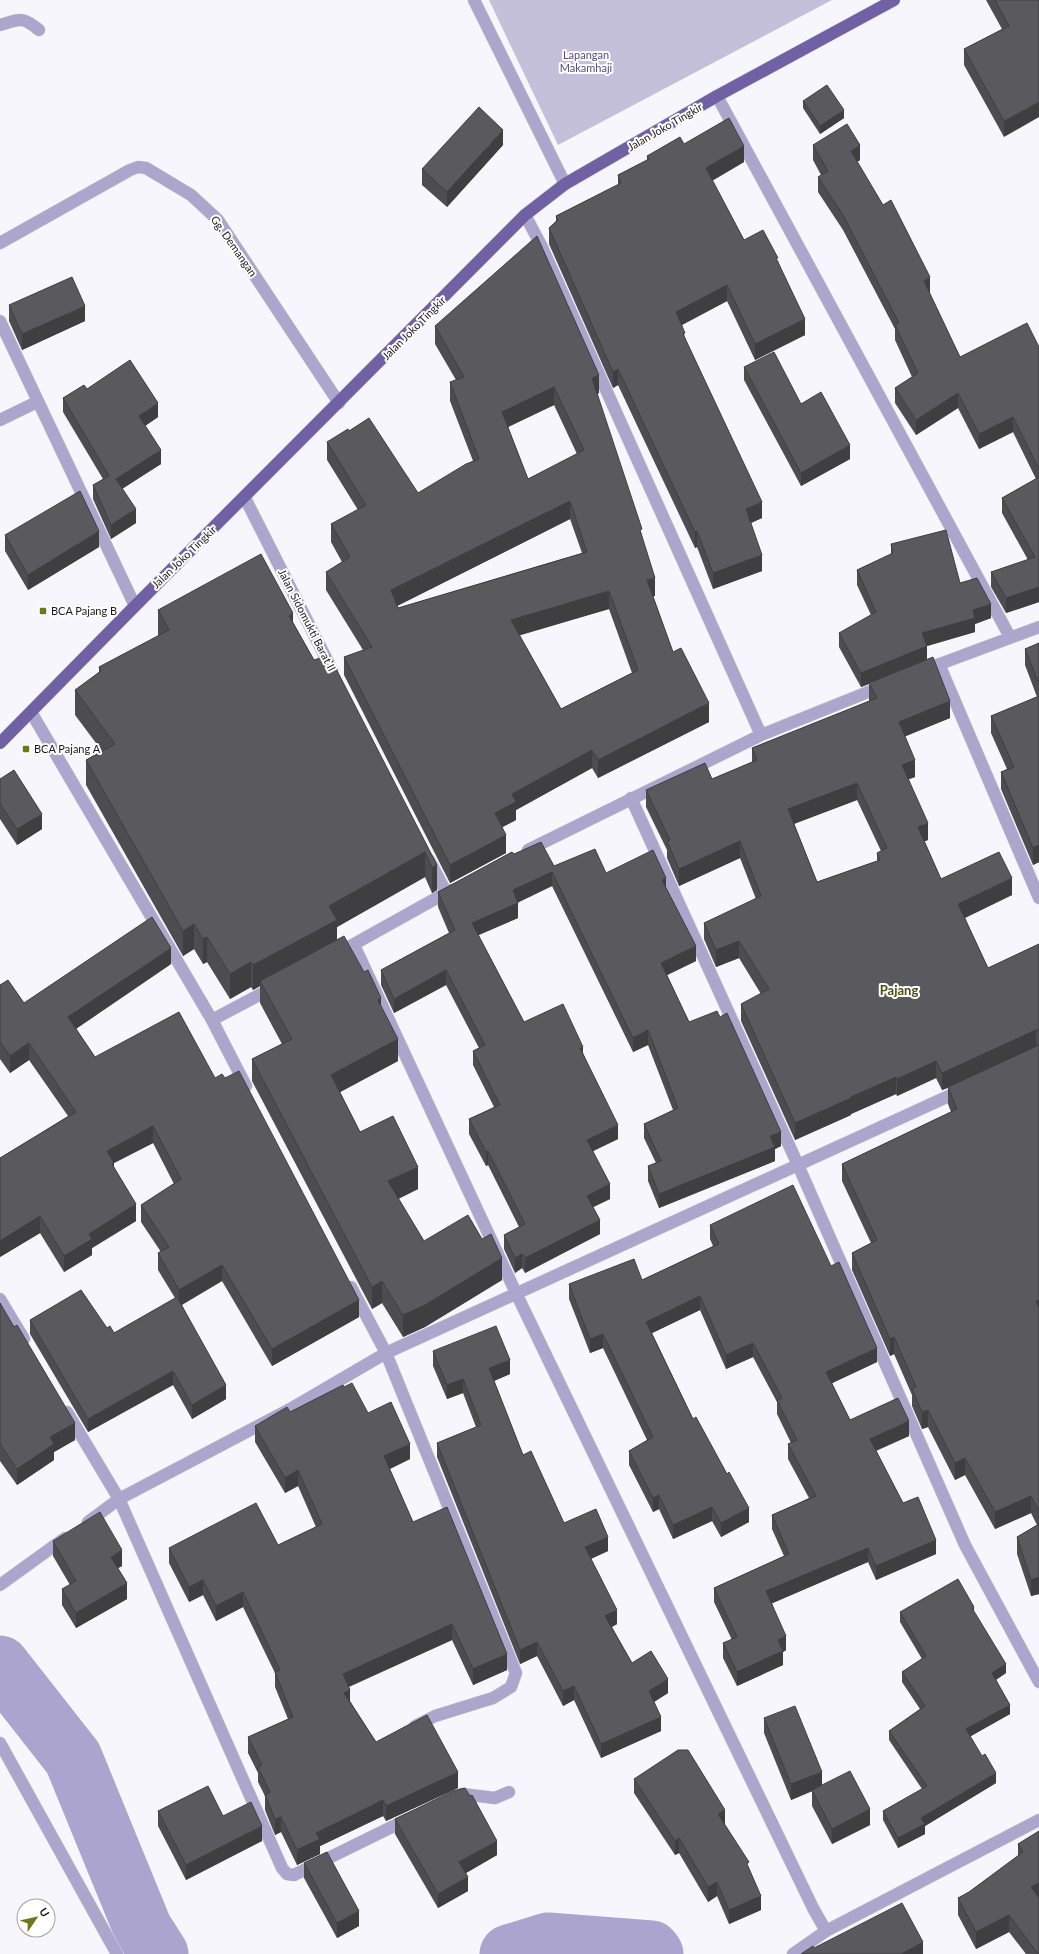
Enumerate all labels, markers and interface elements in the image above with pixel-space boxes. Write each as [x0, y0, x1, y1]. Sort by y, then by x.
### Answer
park label: Lapangan Makamhaji [560, 48, 613, 74]
street label: Jalan Joko Tingkir [625, 100, 705, 153]
street label: Gg. Demangan [209, 213, 260, 279]
street label: Jalan Joko Tingkir [379, 293, 448, 362]
street label: Jalan Joko Tingkir [149, 523, 219, 591]
street label: Jalan Sidomukti Barat II [276, 567, 339, 673]
place label: BCA Pajang B [51, 604, 117, 617]
marker: BCA Pajang B [38, 606, 48, 616]
place label: BCA Pajang A [34, 742, 101, 755]
marker: BCA Pajang A [21, 744, 31, 754]
district label: Pajang [880, 982, 918, 998]
north arrow [16, 1898, 56, 1938]
text: U [37, 1905, 52, 1919]

